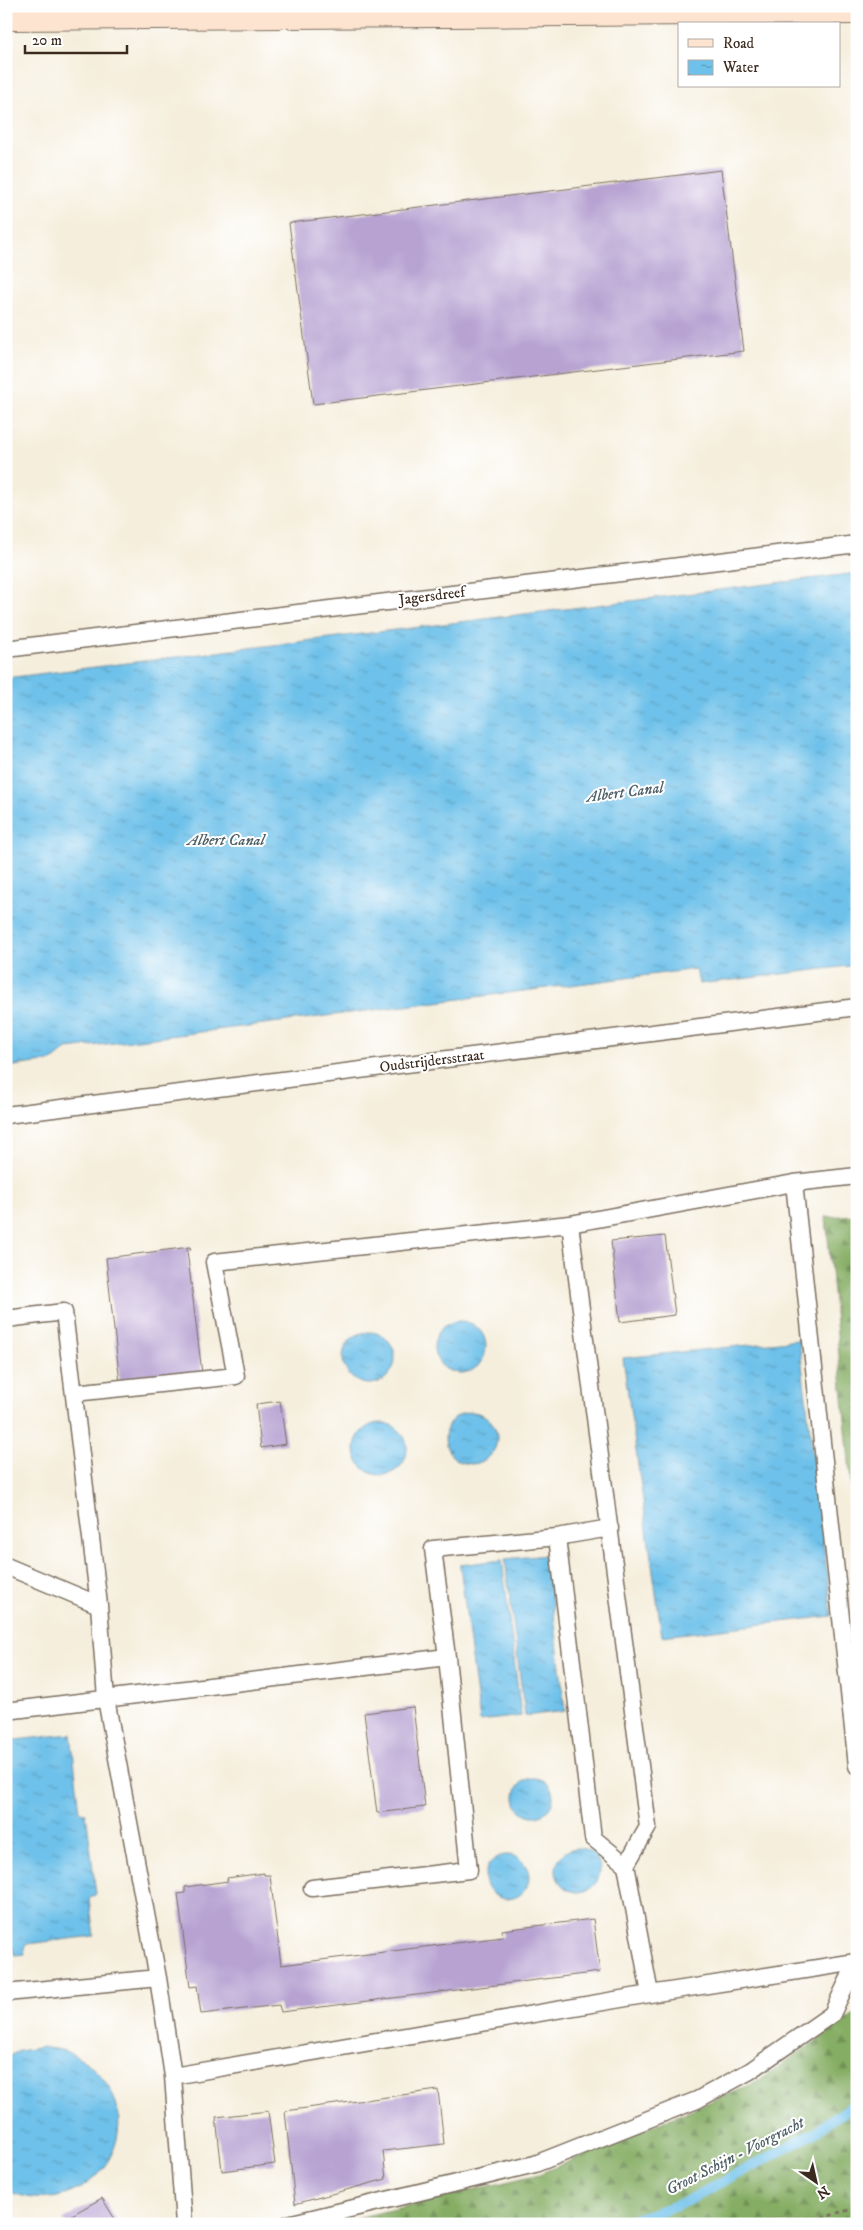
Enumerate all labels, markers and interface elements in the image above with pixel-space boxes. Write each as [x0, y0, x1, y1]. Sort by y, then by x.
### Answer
scale bar [25, 22, 128, 54]
legend [678, 22, 840, 88]
text: 20 m [32, 31, 62, 50]
text: Road [723, 34, 755, 53]
text: Water [722, 58, 759, 77]
street label: Jagersdreef [396, 582, 468, 610]
water label: Albert Canal [583, 777, 666, 807]
water label: Albert Canal [185, 830, 266, 850]
street label: Oudstrijdersstraat [379, 1045, 486, 1077]
water label: Groot Schijn - Voorgracht [663, 2112, 808, 2199]
north arrow [790, 2158, 840, 2208]
text: N [812, 2181, 833, 2203]

